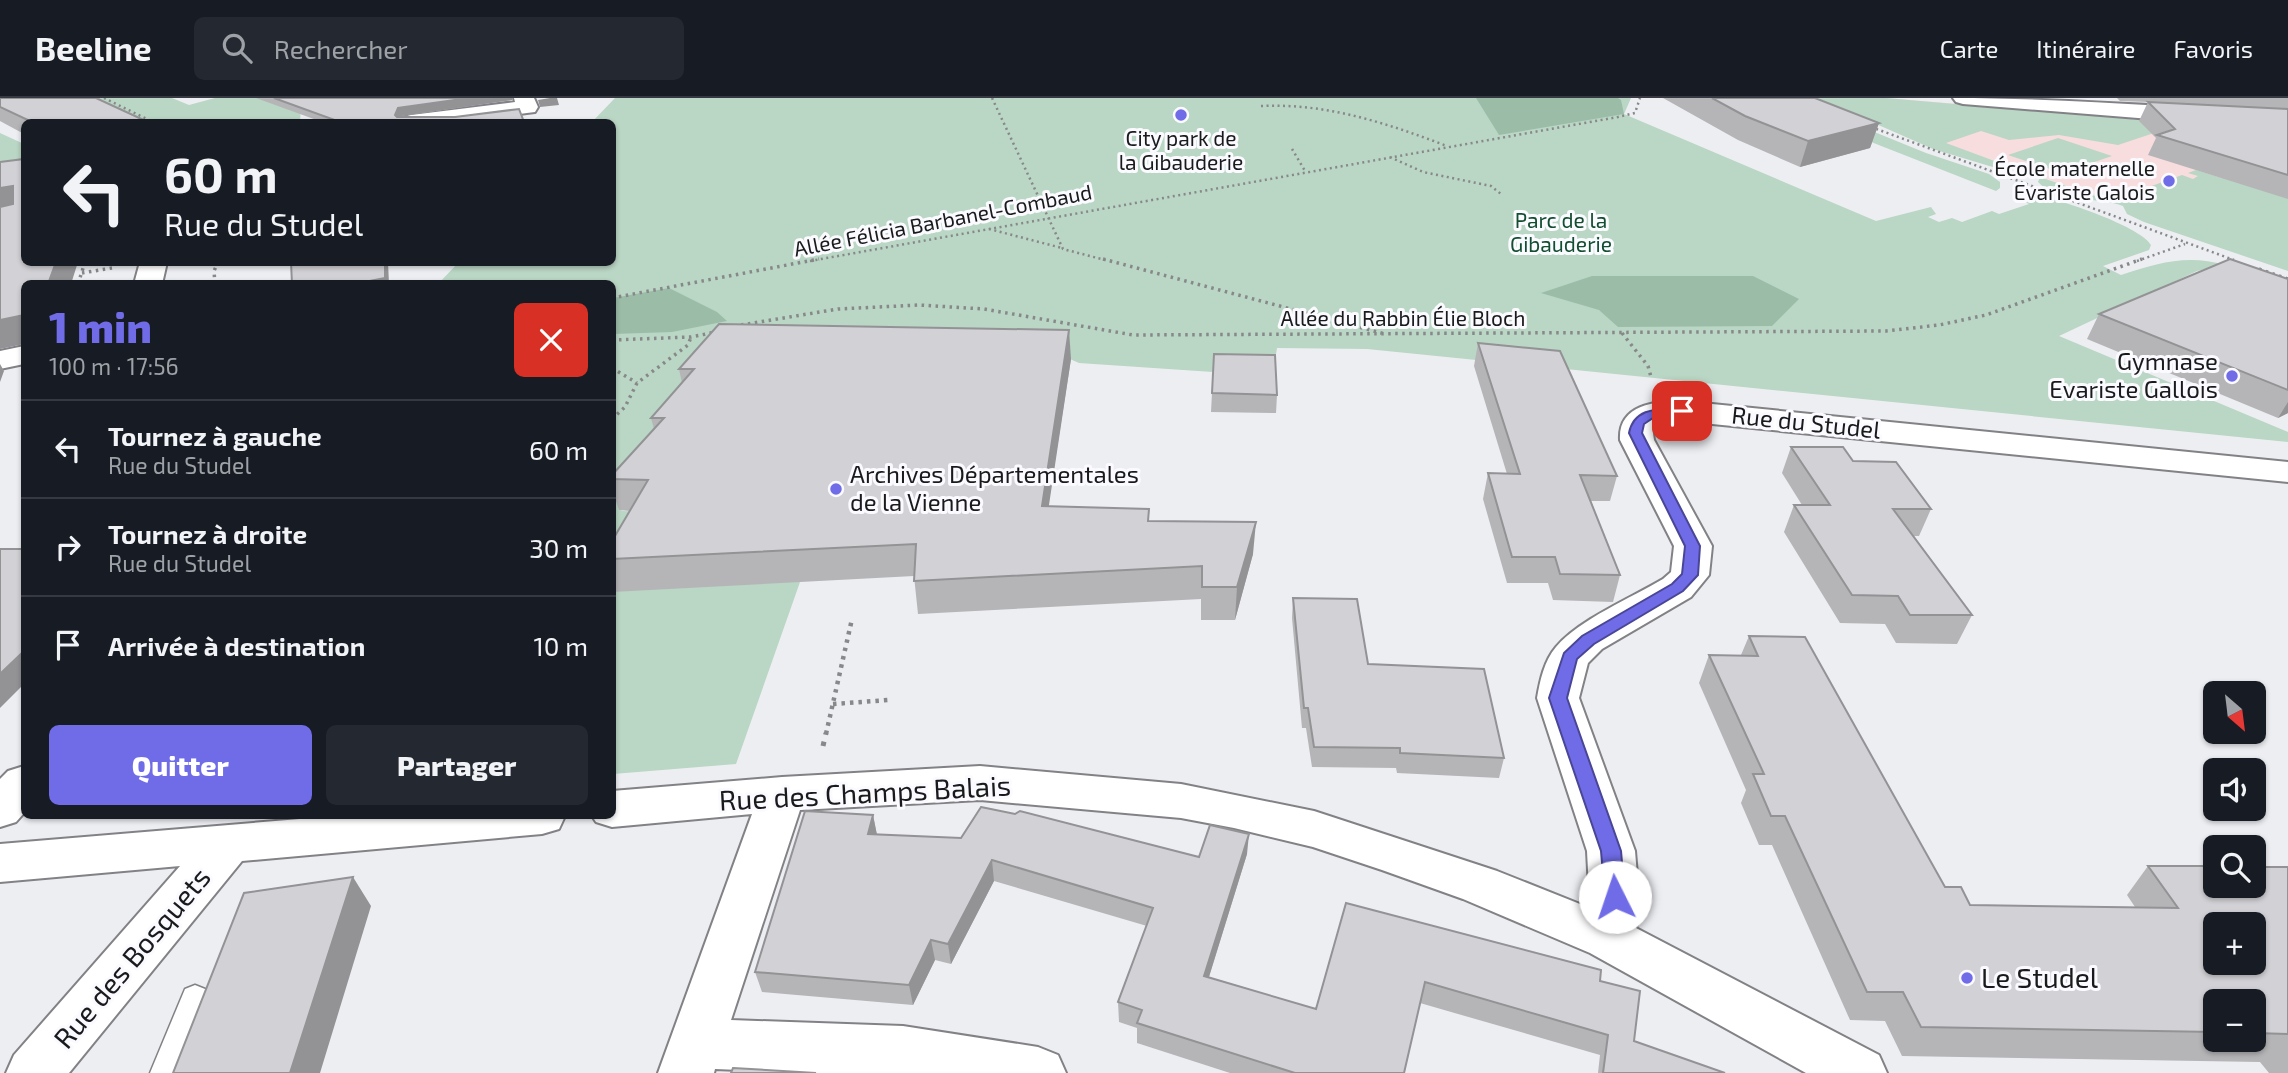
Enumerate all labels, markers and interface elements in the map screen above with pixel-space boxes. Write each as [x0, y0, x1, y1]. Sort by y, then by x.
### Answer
search box [194, 17, 684, 80]
text: Beeline [35, 28, 152, 68]
icon: search [218, 29, 256, 67]
text: Rechercher [274, 33, 408, 64]
text: Carte [1940, 34, 1998, 63]
text: Itinéraire [2036, 34, 2135, 63]
text: Favoris [2173, 34, 2253, 63]
marker: City park de la Gibauderie [1173, 107, 1189, 123]
place label: City park de la Gibauderie [1119, 125, 1243, 174]
text: 60 m [164, 144, 278, 203]
icon: left [49, 147, 140, 238]
place label: École maternelle Evariste Galois [1994, 155, 2155, 204]
marker: École maternelle Evariste Galois [2161, 173, 2177, 189]
street label: Allée Félicia Barbanel-Combaud [792, 178, 1094, 261]
text: Rue du Studel [164, 204, 363, 242]
park label: Parc de la Gibauderie [1510, 207, 1612, 256]
text: 1 min [49, 301, 152, 351]
button: close [514, 303, 588, 377]
street label: Allée du Rabbin Élie Bloch [1281, 305, 1525, 330]
place label: Gymnase Evariste Gallois [2049, 346, 2218, 403]
text: 100 m · 17:56 [49, 352, 179, 380]
marker: Gymnase Evariste Gallois [2224, 368, 2240, 384]
pin [1652, 381, 1712, 441]
icon: arrive [1663, 392, 1701, 430]
street label: Rue du Studel [1730, 399, 1882, 444]
text: Tournez à gauche [108, 420, 322, 451]
icon: left [49, 430, 87, 468]
text: 60 m [529, 434, 588, 465]
text: Rue du Studel [108, 451, 251, 479]
place label: Archives Départementales de la Vienne [850, 459, 1139, 516]
marker: Archives Départementales de la Vienne [828, 481, 844, 497]
text: Tournez à droite [108, 518, 307, 549]
icon: right [49, 528, 87, 566]
text: 30 m [529, 532, 588, 563]
text: Rue du Studel [108, 549, 251, 577]
icon: arrive [49, 626, 87, 664]
text: Arrivée à destination [108, 630, 365, 661]
text: 10 m [533, 630, 588, 661]
north arrow [2203, 681, 2266, 744]
map controls [2203, 681, 2266, 1052]
button: Quitter [49, 725, 312, 805]
button: Partager [326, 725, 588, 805]
button: sound [2203, 758, 2266, 821]
street label: Rue des Champs Balais [718, 767, 1012, 817]
button: search [2203, 835, 2266, 898]
street label: Rue des Bosquets [46, 860, 217, 1055]
position arrow [1578, 860, 1652, 934]
button: + [2203, 912, 2266, 975]
place label: Le Studel [1981, 960, 2099, 994]
marker: Le Studel [1959, 970, 1975, 986]
button: − [2203, 989, 2266, 1052]

